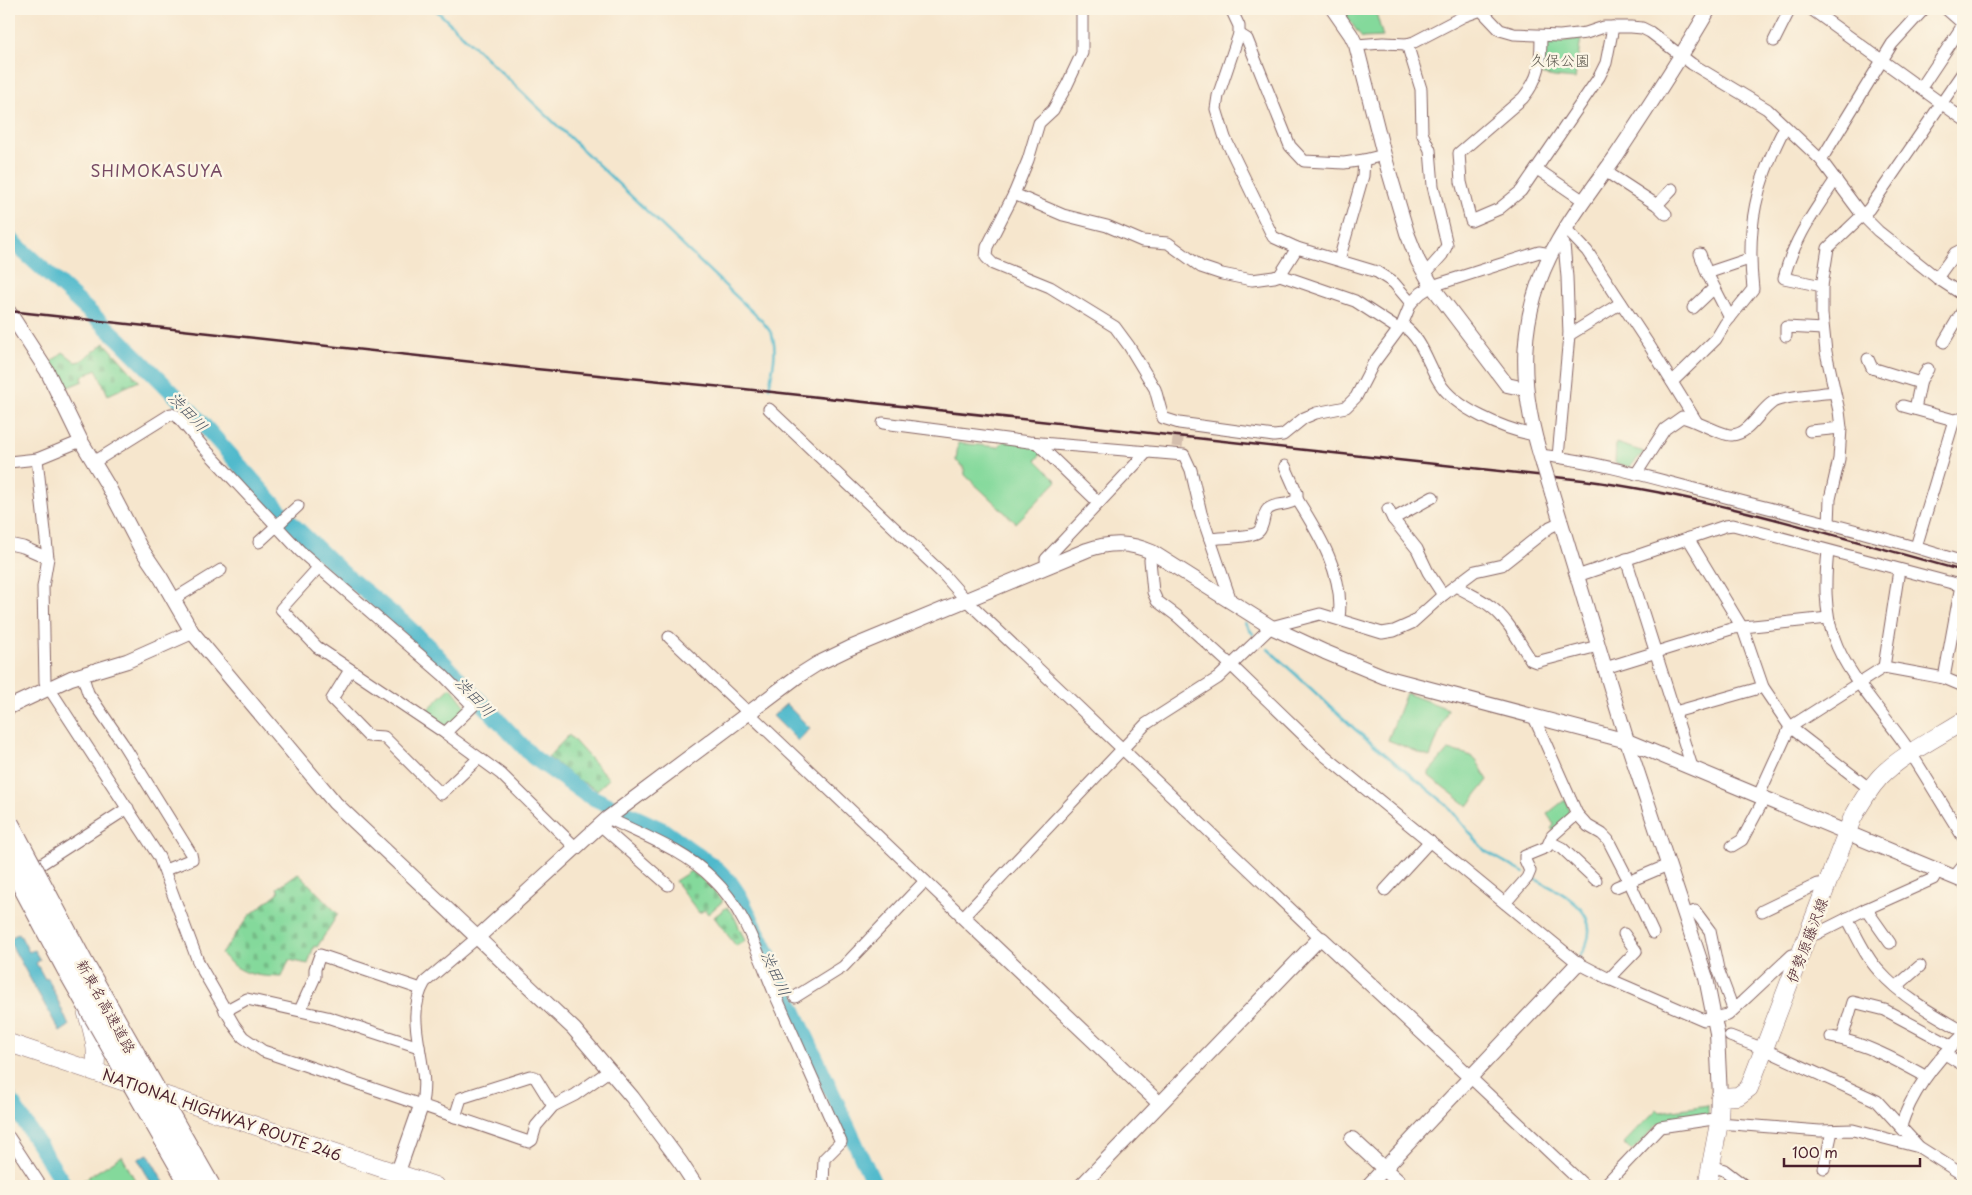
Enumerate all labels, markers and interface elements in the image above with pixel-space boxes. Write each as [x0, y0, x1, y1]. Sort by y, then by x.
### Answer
park label: 久保公園 [1530, 48, 1590, 71]
district label: SHIMOKASUYA [91, 158, 223, 182]
water label: 渋田川 [164, 385, 214, 437]
water label: 渋田川 [451, 670, 501, 722]
street label: 伊勢原藤沢線 [1779, 894, 1833, 986]
water label: 渋田川 [756, 946, 798, 1000]
street label: 新東名高速道路 [71, 955, 143, 1057]
street label: NATIONAL HIGHWAY ROUTE 246 [99, 1062, 345, 1166]
scale bar [1784, 1135, 1921, 1167]
text: 100 m [1792, 1140, 1838, 1163]

